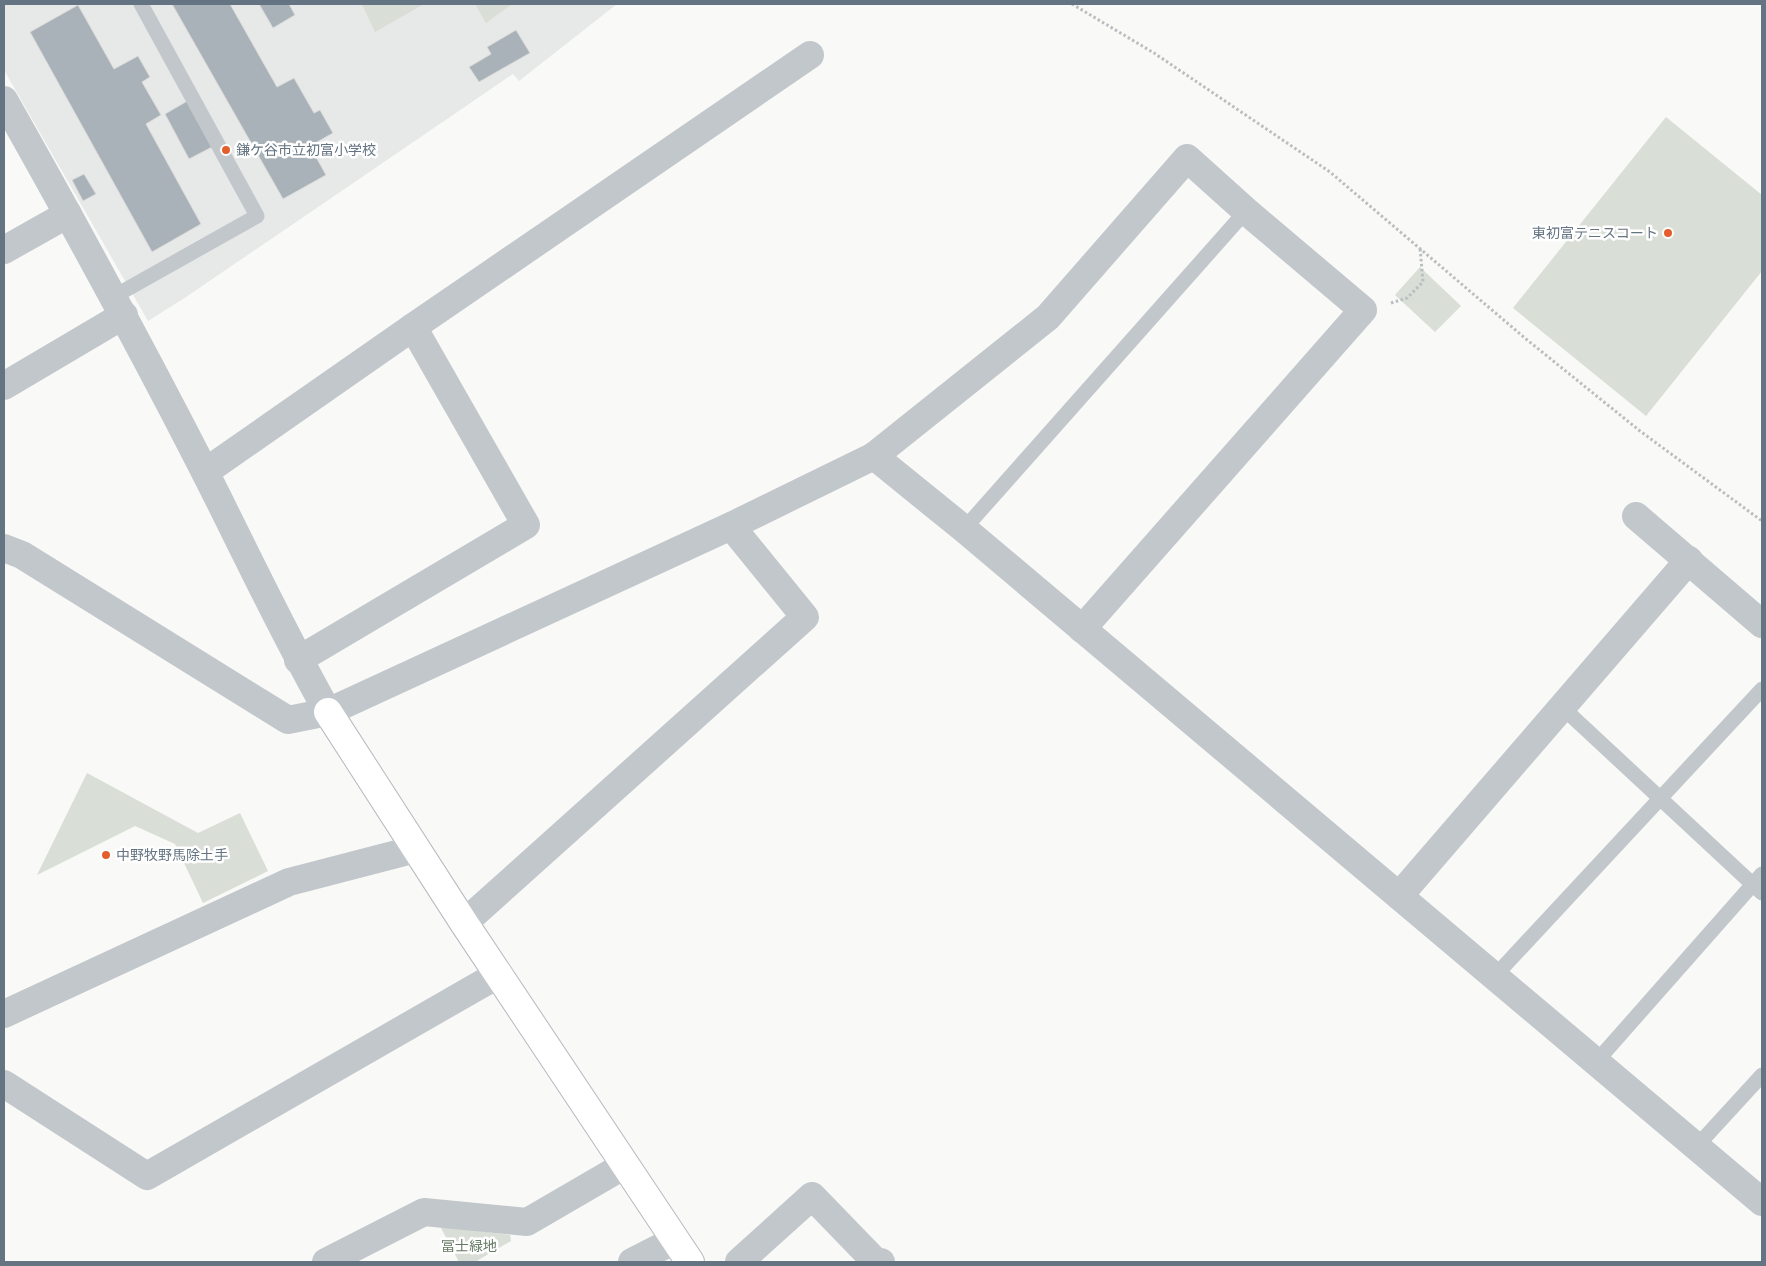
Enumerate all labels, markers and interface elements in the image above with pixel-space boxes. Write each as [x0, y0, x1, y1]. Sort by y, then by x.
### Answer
place label: 鎌ケ谷市立初富小学校 [236, 142, 376, 158]
marker: 鎌ケ谷市立初富小学校 [220, 144, 232, 156]
place label: 東初富テニスコート [1532, 225, 1658, 241]
marker: 東初富テニスコート [1662, 227, 1674, 239]
place label: 中野牧野馬除土手 [116, 847, 228, 863]
marker: 中野牧野馬除土手 [100, 849, 112, 861]
park label: 冨士緑地 [441, 1238, 497, 1254]

